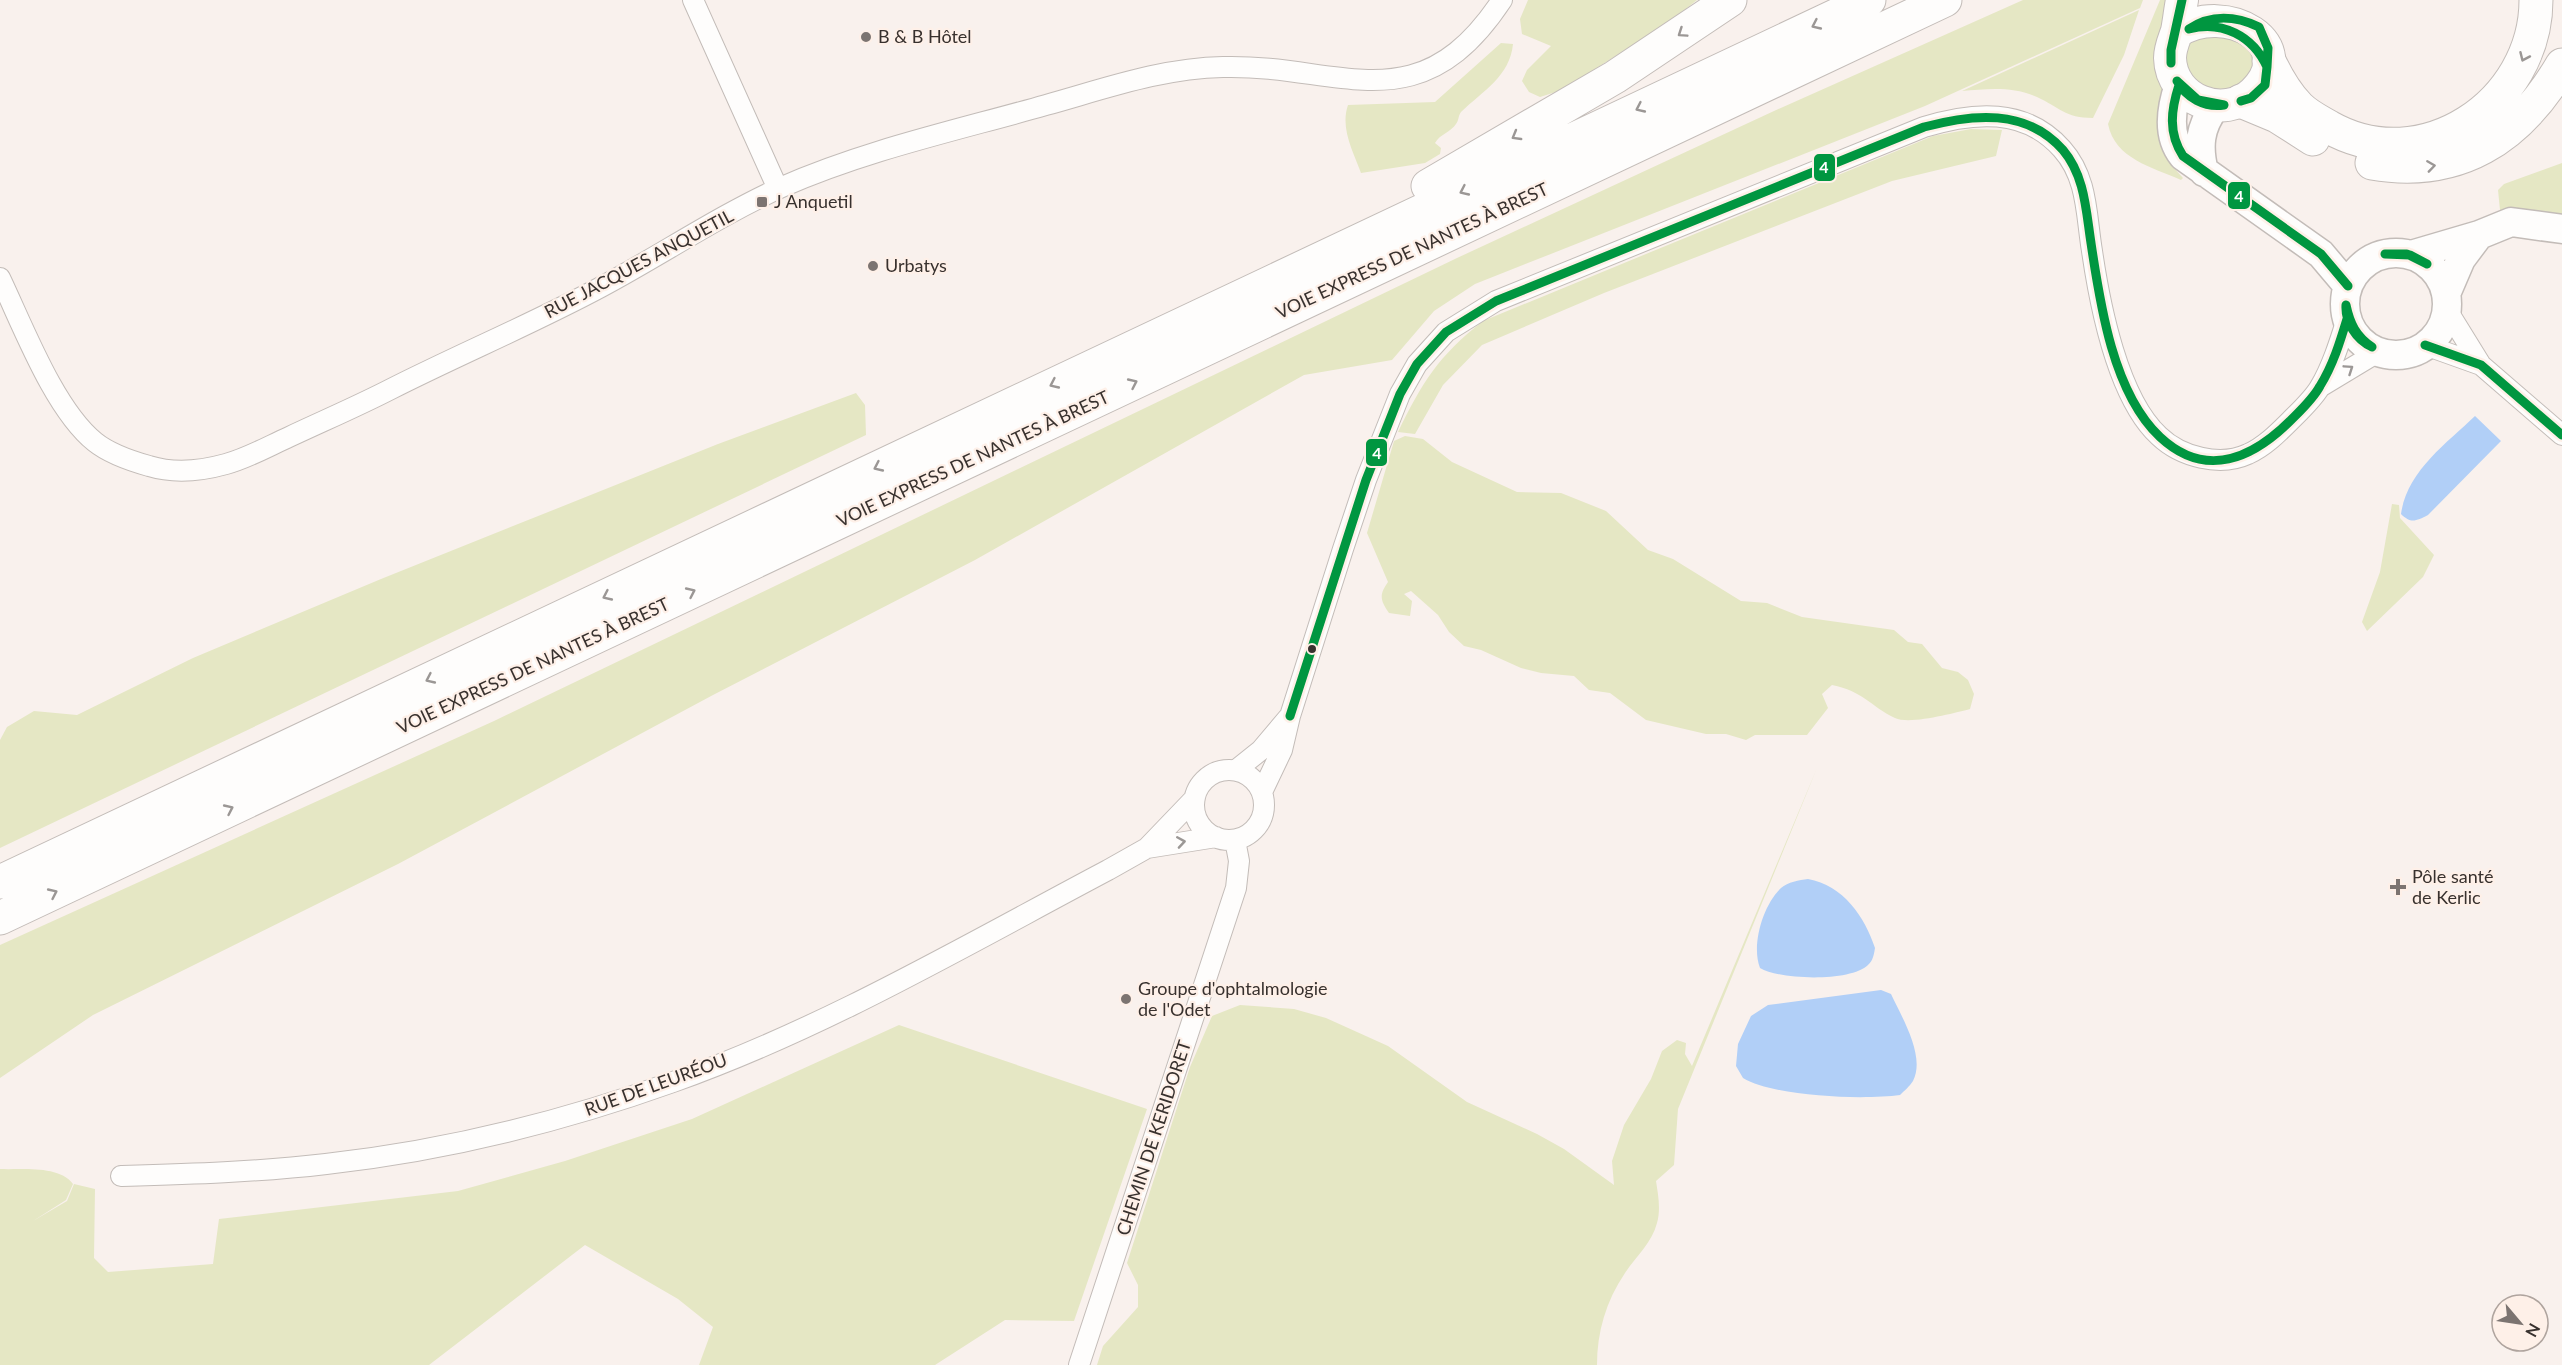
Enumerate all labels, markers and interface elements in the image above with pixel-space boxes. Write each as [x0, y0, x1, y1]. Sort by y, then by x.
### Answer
one-way arrow [1812, 17, 1823, 29]
place label: B & B Hôtel [878, 25, 972, 47]
one-way arrow [1678, 26, 1689, 37]
marker: B & B Hôtel [859, 30, 873, 44]
one-way arrow [2519, 50, 2531, 61]
one-way arrow [1636, 101, 1647, 113]
one-way arrow [1512, 128, 1522, 140]
line badge: 4 [1813, 153, 1836, 182]
text: 4 [1819, 157, 1829, 176]
one-way arrow [2426, 160, 2436, 172]
street label: VOIE EXPRESS DE NANTES À BREST [1272, 177, 1552, 323]
line badge: 4 [2227, 181, 2251, 210]
one-way arrow [1459, 184, 1470, 196]
text: 4 [2234, 186, 2244, 205]
place label: J Anquetil [774, 190, 853, 212]
marker: J Anquetil [755, 195, 769, 209]
street label: RUE JACQUES ANQUETIL [540, 204, 737, 322]
place label: Urbatys [885, 254, 947, 276]
marker: Urbatys [866, 259, 880, 273]
one-way arrow [2343, 365, 2353, 377]
one-way arrow [1050, 377, 1061, 389]
one-way arrow [1126, 379, 1137, 391]
street label: VOIE EXPRESS DE NANTES À BREST [833, 385, 1113, 531]
line badge: 4 [1365, 438, 1388, 467]
text: 4 [1372, 443, 1382, 462]
one-way arrow [873, 460, 884, 472]
one-way arrow [684, 587, 695, 599]
one-way arrow [602, 588, 613, 600]
street label: VOIE EXPRESS DE NANTES À BREST [393, 592, 673, 738]
unlabelled marker [1306, 643, 1318, 655]
one-way arrow [426, 671, 437, 683]
one-way arrow [223, 805, 234, 817]
one-way arrow [1176, 836, 1186, 849]
place label: Pôle santé de Kerlic [2412, 865, 2493, 908]
marker: Pôle santé de Kerlic [2389, 878, 2407, 896]
one-way arrow [46, 888, 57, 900]
place label: Groupe d'ophtalmologie de l'Odet [1138, 977, 1327, 1020]
marker: Groupe d'ophtalmologie de l'Odet [1119, 992, 1133, 1006]
street label: CHEMIN DE KERIDORET [1111, 1037, 1195, 1238]
street label: RUE DE LEURÉOU [581, 1048, 730, 1120]
north arrow [2490, 1293, 2550, 1353]
text: N [2522, 1321, 2545, 1341]

